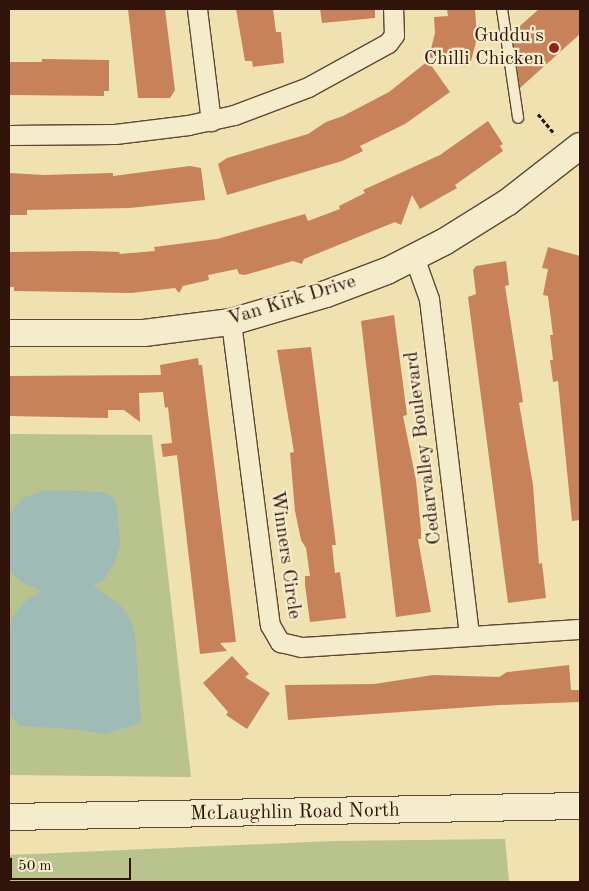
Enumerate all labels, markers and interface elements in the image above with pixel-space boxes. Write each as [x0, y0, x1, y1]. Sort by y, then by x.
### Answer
place label: Guddu's Chilli Chicken [424, 24, 544, 71]
marker: Guddu's Chilli Chicken [548, 42, 560, 54]
street label: Van Kirk Drive [225, 270, 359, 332]
street label: Cedarvalley Boulevard [400, 350, 448, 546]
street label: Winners Circle [264, 489, 306, 621]
street label: McLaughlin Road North [190, 799, 400, 827]
scale bar [12, 848, 134, 880]
text: 50 m [18, 859, 52, 874]

